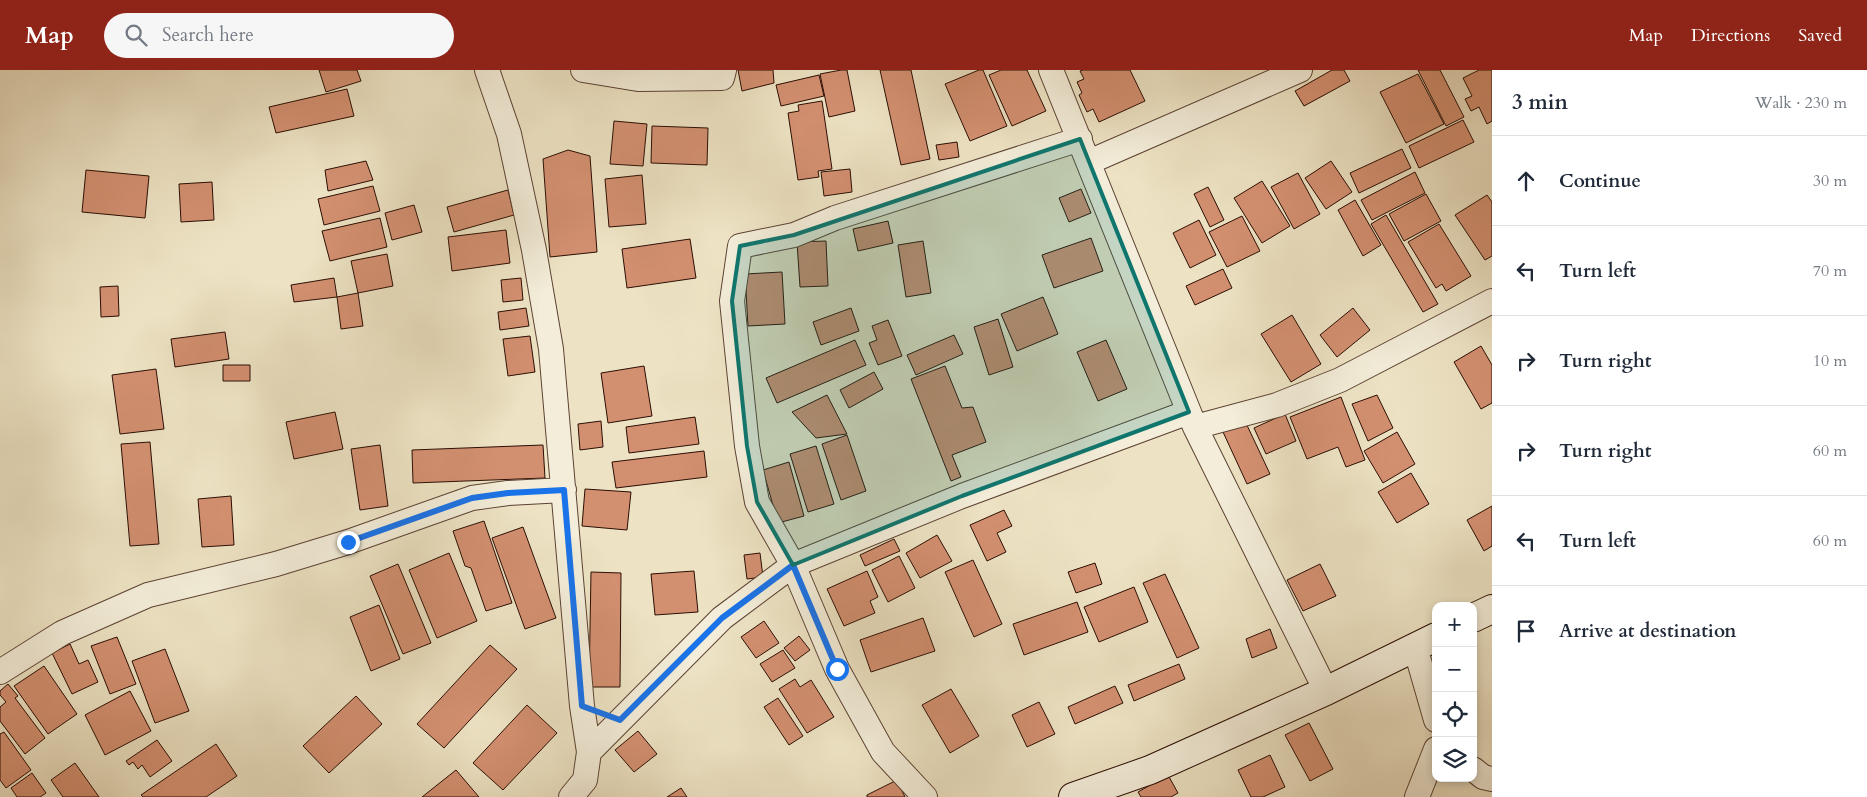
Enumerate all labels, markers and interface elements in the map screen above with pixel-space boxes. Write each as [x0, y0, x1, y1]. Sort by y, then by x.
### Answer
search box [104, 13, 454, 58]
text: Map [25, 19, 74, 52]
icon: search [122, 21, 150, 49]
text: Search here [162, 22, 254, 48]
text: Map [1629, 23, 1663, 48]
text: Directions [1691, 23, 1770, 48]
text: Saved [1798, 23, 1842, 48]
text: 3 min [1512, 88, 1568, 117]
text: Walk · 230 m [1755, 92, 1847, 114]
icon: ahead [1512, 167, 1540, 195]
text: Continue [1559, 168, 1641, 194]
text: 30 m [1813, 170, 1847, 192]
icon: left [1512, 257, 1540, 285]
text: Turn left [1559, 258, 1636, 284]
text: 70 m [1813, 260, 1847, 282]
icon: right [1512, 347, 1540, 375]
text: Turn right [1559, 348, 1651, 374]
text: 10 m [1813, 350, 1847, 372]
icon: right [1512, 437, 1540, 465]
text: Turn right [1559, 438, 1651, 464]
text: 60 m [1813, 440, 1847, 462]
icon: left [1512, 527, 1540, 555]
text: Turn left [1559, 528, 1636, 554]
text: 60 m [1813, 530, 1847, 552]
route end [337, 531, 360, 554]
map controls [1432, 602, 1477, 782]
button: + [1432, 602, 1477, 647]
icon: arrive [1512, 617, 1540, 645]
text: Arrive at destination [1559, 618, 1736, 644]
button: − [1432, 647, 1477, 692]
route start [826, 658, 849, 681]
button: locate [1432, 692, 1477, 737]
button: layers [1432, 737, 1477, 782]

